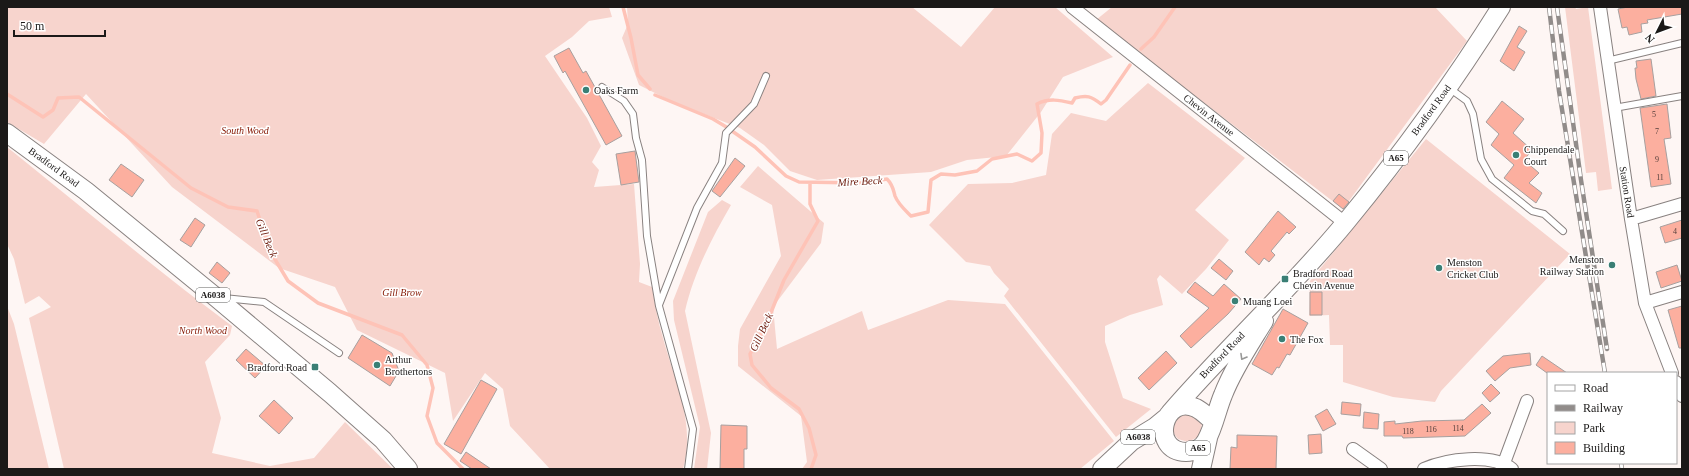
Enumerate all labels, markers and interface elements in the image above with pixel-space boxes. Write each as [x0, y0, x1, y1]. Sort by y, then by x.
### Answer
scale bar [14, 12, 105, 38]
north arrow [1637, 12, 1677, 52]
text: 50 m [20, 19, 45, 33]
text: N [1642, 32, 1657, 46]
street label: Bradford Road [1409, 83, 1453, 137]
marker: Oaks Farm [581, 85, 591, 95]
place label: Oaks Farm [594, 85, 638, 96]
street label: Chevin Avenue [1181, 92, 1237, 139]
house number: 5 [1652, 110, 1656, 119]
park label: South Wood [221, 125, 270, 136]
house number: 7 [1655, 127, 1659, 136]
place label: Chippendale Court [1524, 144, 1575, 167]
street label: Bradford Road [27, 145, 81, 189]
marker: Chippendale Court [1511, 150, 1521, 160]
road number: A65 [1384, 151, 1408, 165]
house number: 9 [1655, 155, 1659, 164]
street label: Station Road [1618, 165, 1636, 219]
house number: 11 [1656, 173, 1664, 182]
water label: Mire Beck [836, 174, 884, 188]
water label: Gill Beck [254, 217, 281, 260]
house number: 4 [1673, 227, 1677, 236]
place label: Menston Railway Station [1540, 254, 1604, 277]
place label: Menston Cricket Club [1447, 257, 1498, 280]
marker: Menston Railway Station [1607, 260, 1617, 270]
marker: Menston Cricket Club [1434, 263, 1444, 273]
place label: Bradford Road Chevin Avenue [1293, 268, 1355, 291]
marker: Bradford Road Chevin Avenue [1280, 274, 1290, 284]
park label: Gill Brow [382, 287, 422, 298]
road number: A6038 [196, 288, 230, 302]
marker: Muang Loei [1230, 296, 1240, 306]
place label: Muang Loei [1243, 296, 1292, 307]
water label: Gill Beck [747, 310, 776, 353]
park label: North Wood [178, 325, 228, 336]
street label: Bradford Road [1197, 330, 1247, 380]
marker: The Fox [1277, 334, 1287, 344]
place label: The Fox [1290, 334, 1324, 345]
one-way arrow [1240, 353, 1247, 360]
place label: Arthur Brothertons [385, 354, 432, 377]
marker: Arthur Brothertons [372, 360, 382, 370]
place label: Bradford Road [247, 362, 307, 373]
marker: Bradford Road [310, 362, 320, 372]
legend [1547, 372, 1677, 464]
text: Road [1583, 381, 1608, 395]
text: Railway [1583, 401, 1623, 415]
text: Park [1583, 421, 1605, 435]
house number: 114 [1452, 424, 1464, 433]
house number: 116 [1425, 425, 1437, 434]
house number: 118 [1402, 427, 1414, 436]
road number: A6038 [1121, 430, 1155, 444]
road number: A65 [1186, 441, 1210, 455]
text: Building [1583, 441, 1625, 455]

